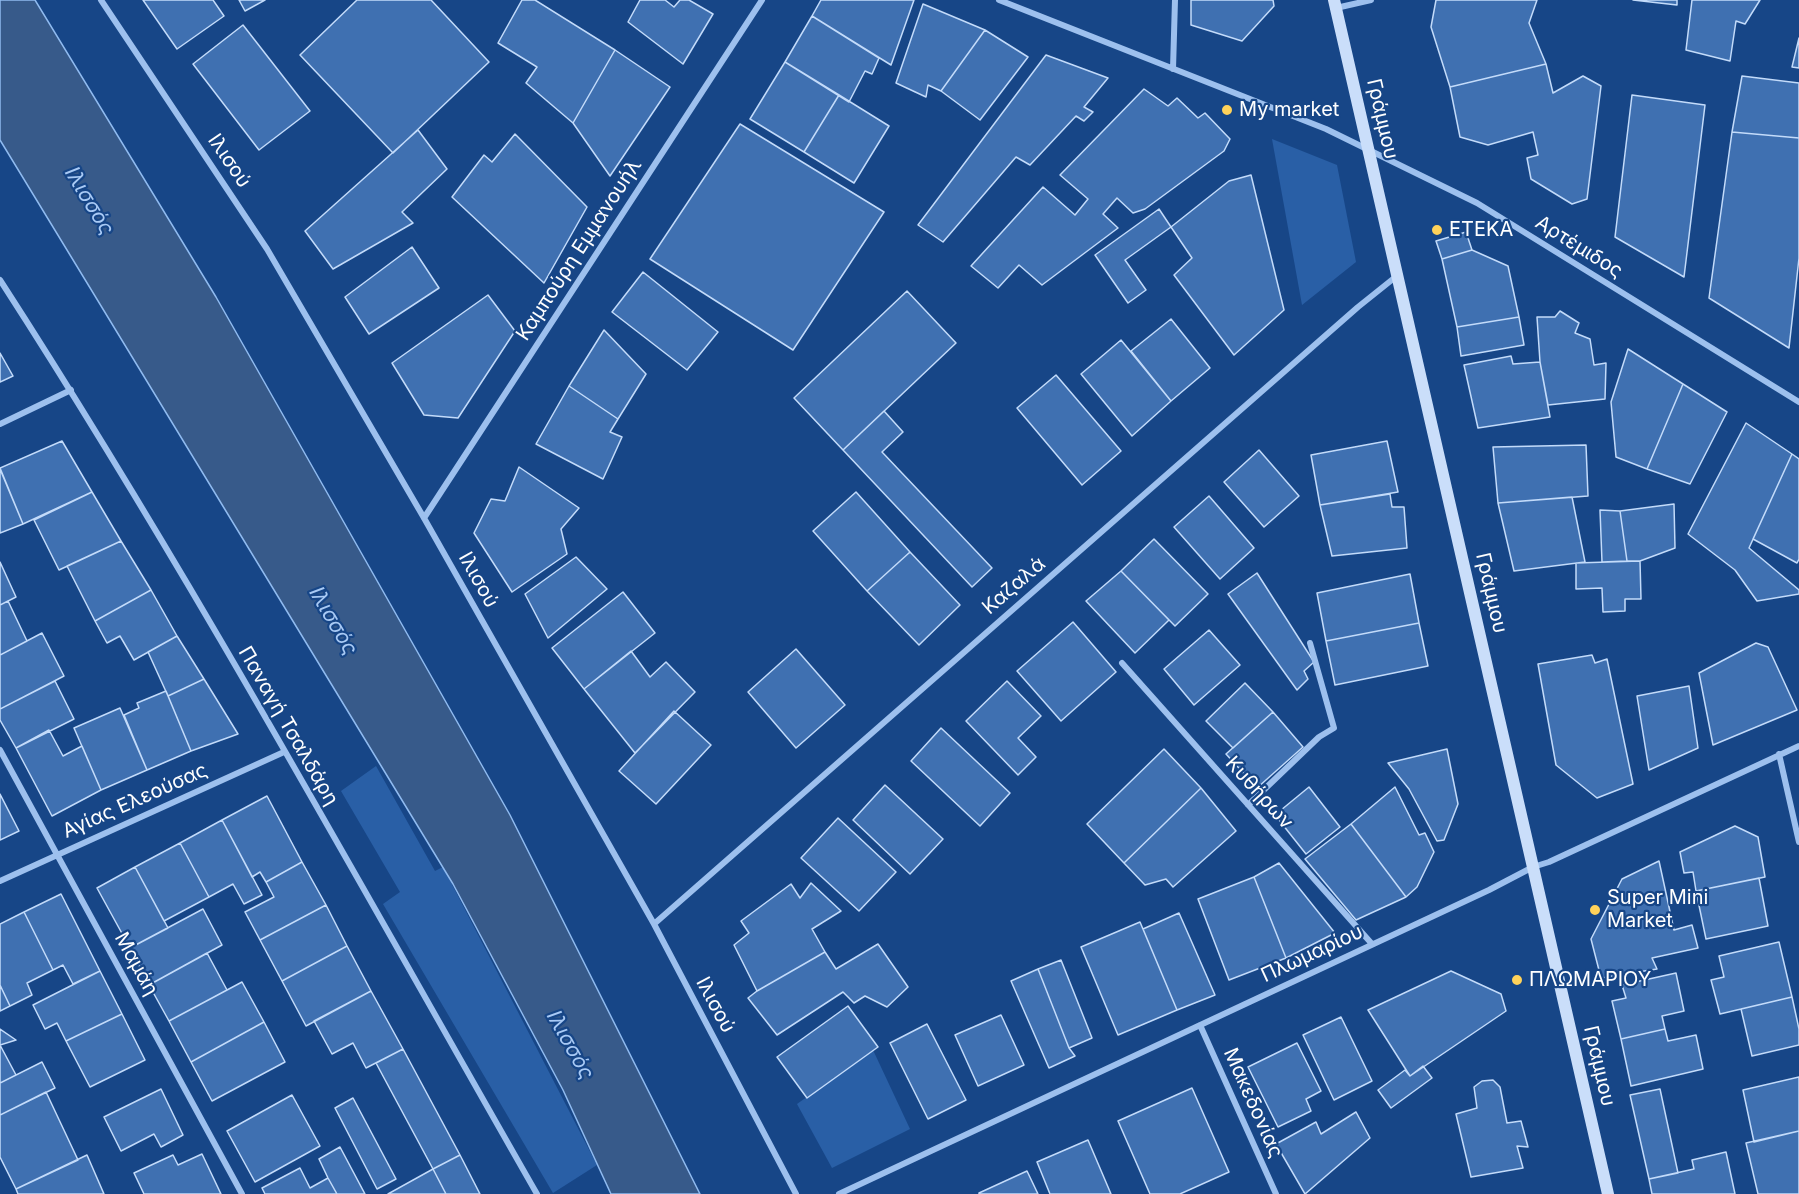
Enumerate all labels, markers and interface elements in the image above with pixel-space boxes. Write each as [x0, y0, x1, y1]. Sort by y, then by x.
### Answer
street label: Γράμμου [1361, 76, 1403, 162]
place label: My market [1239, 98, 1339, 122]
marker: My market [1220, 103, 1234, 117]
street label: Ιλισού [202, 130, 256, 192]
street label: Καμπούρη Εμμανουήλ [511, 155, 647, 345]
water label: Ιλισσός [59, 162, 119, 240]
street label: Αρτέμιδος [1531, 211, 1627, 283]
place label: ΕΤΕΚΑ [1449, 218, 1513, 242]
marker: ΕΤΕΚΑ [1430, 223, 1444, 237]
street label: Ιλισού [453, 548, 503, 612]
street label: Γράμμου [1470, 550, 1512, 636]
street label: Καζαλά [978, 552, 1050, 620]
water label: Ιλισσός [303, 582, 363, 660]
street label: Παναγή Τσαλδάρη [233, 642, 343, 810]
street label: Κυθήρων [1220, 752, 1298, 834]
street label: Αγίας Ελεούσας [59, 758, 211, 844]
place label: Super Mini Market [1607, 886, 1708, 933]
marker: Super Mini Market [1588, 903, 1602, 917]
street label: Πλωμαρίου [1257, 920, 1367, 988]
street label: Μαμάη [109, 928, 163, 1000]
place label: ΠΛΩΜΑΡΙΟΥ [1529, 968, 1651, 992]
street label: Ιλισού [690, 973, 740, 1037]
marker: ΠΛΩΜΑΡΙΟΥ [1510, 973, 1524, 987]
water label: Ιλισσός [541, 1006, 599, 1084]
street label: Γράμμου [1578, 1023, 1620, 1109]
street label: Μακεδονίας [1218, 1044, 1288, 1162]

